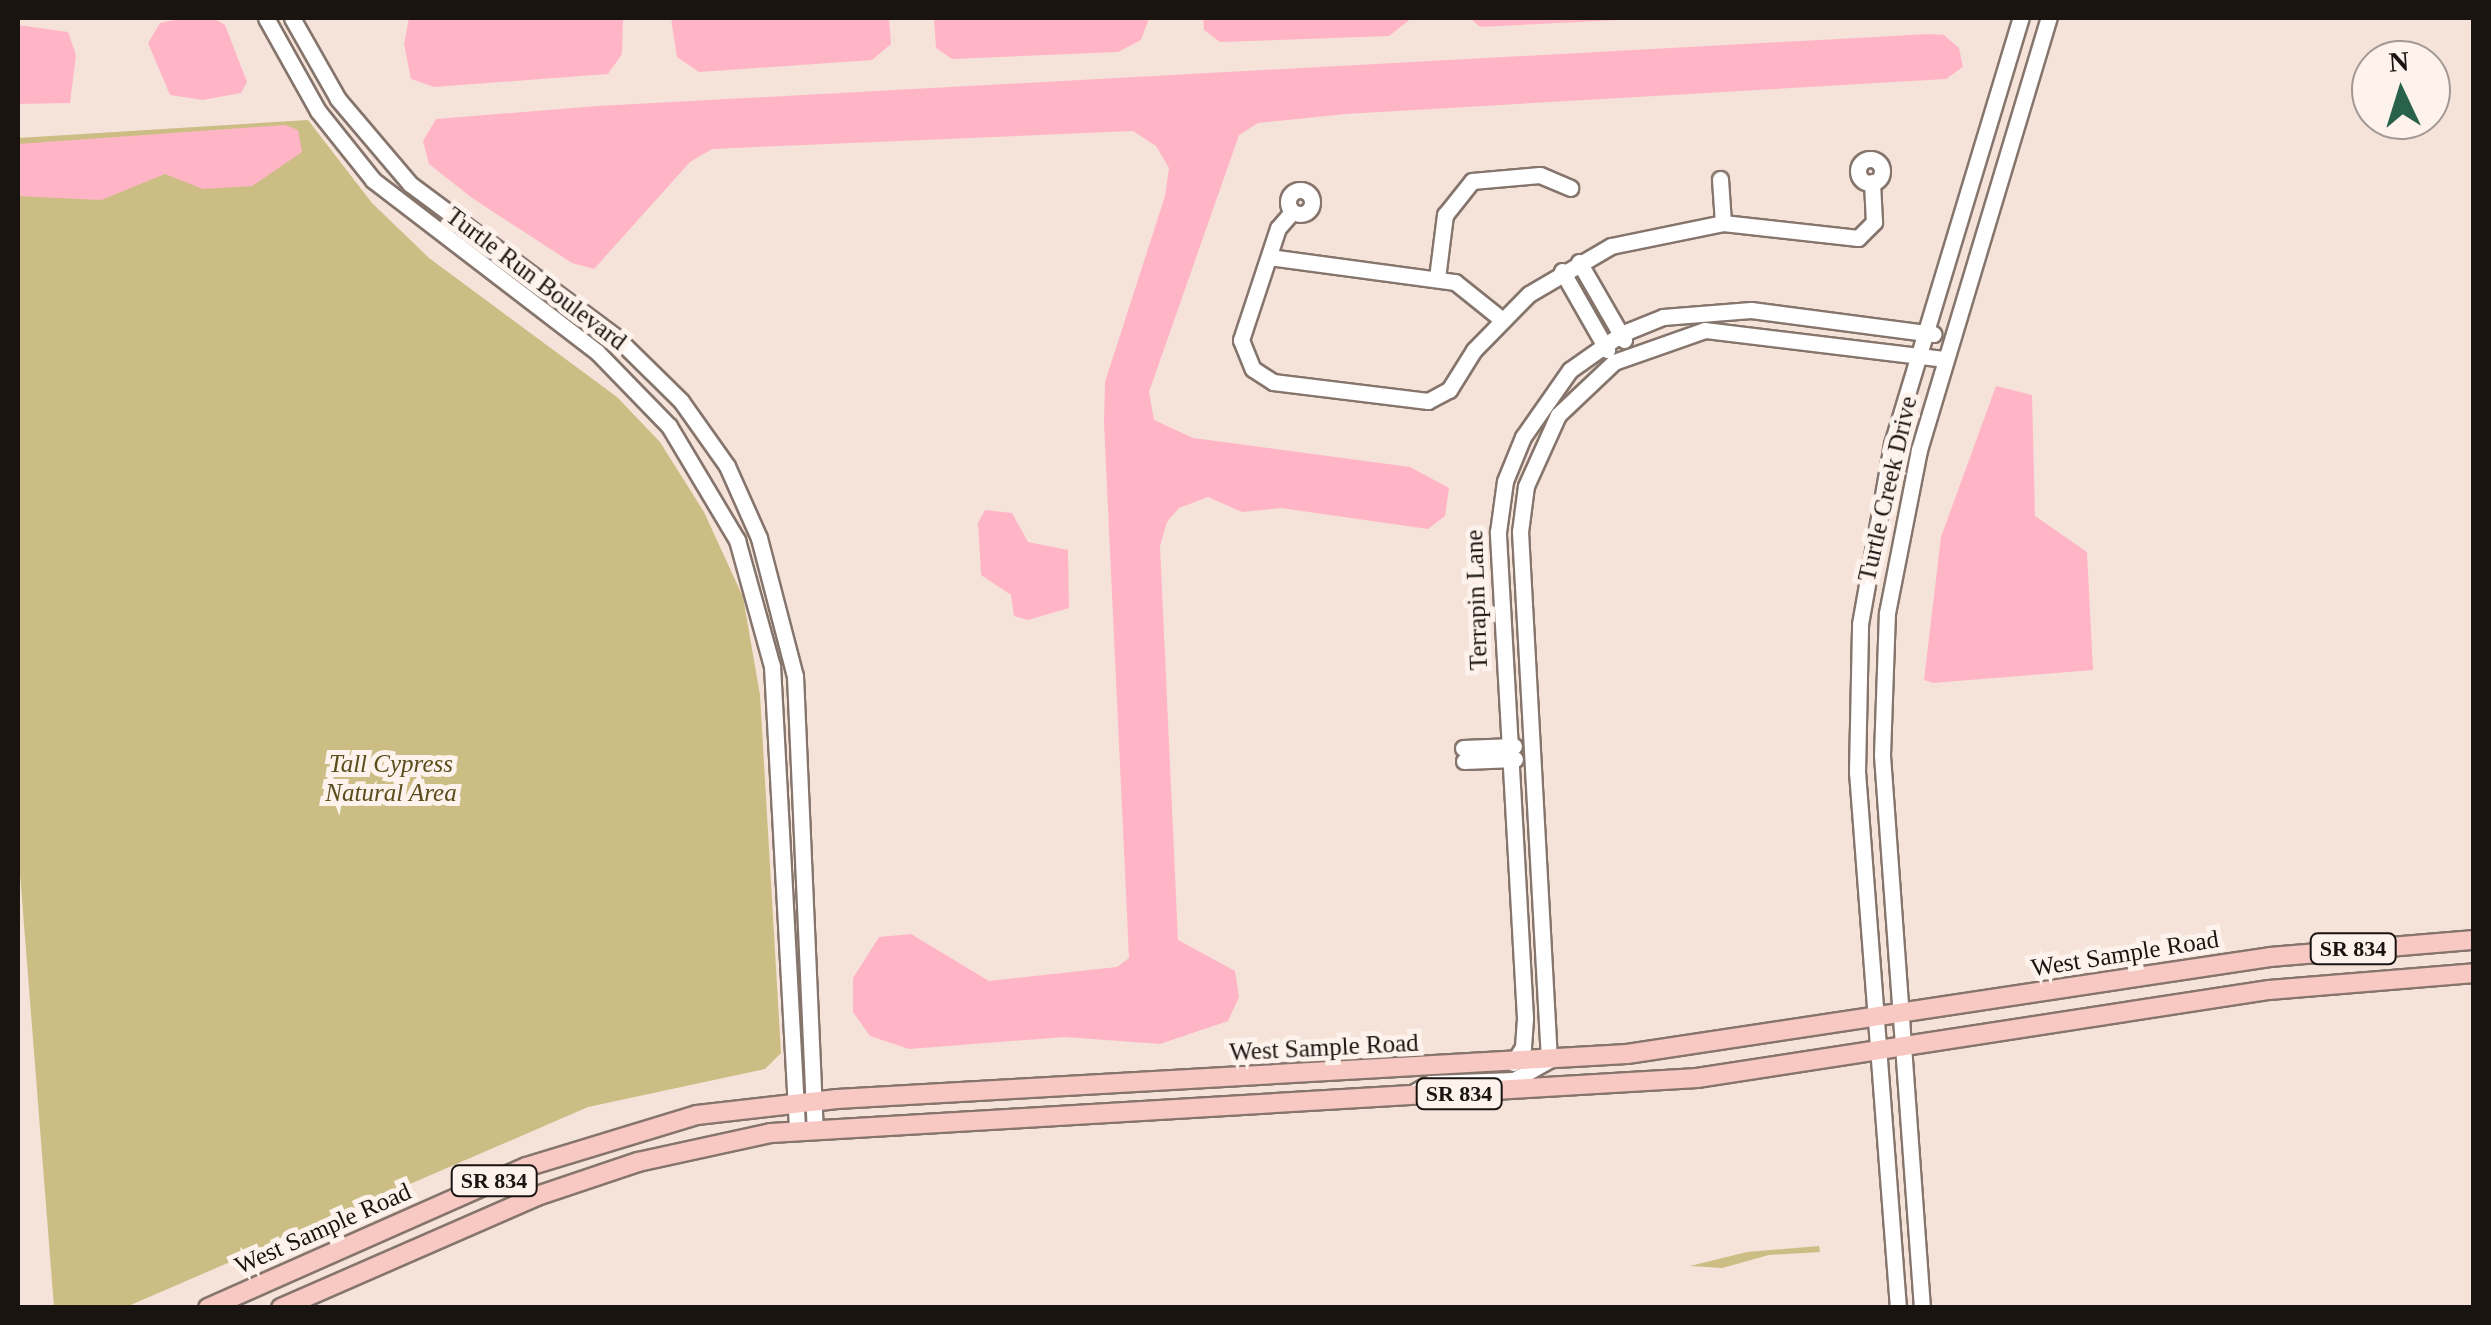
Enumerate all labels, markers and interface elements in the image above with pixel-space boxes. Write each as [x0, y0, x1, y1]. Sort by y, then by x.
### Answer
north arrow [2351, 40, 2451, 140]
text: N [2388, 45, 2410, 78]
street label: Turtle Run Boulevard [440, 201, 632, 357]
street label: Turtle Creek Drive [1852, 393, 1924, 585]
street label: Terrapin Lane [1460, 529, 1494, 671]
park label: Tall Cypress Natural Area [325, 750, 457, 809]
street label: West Sample Road [2029, 924, 2221, 984]
road number: SR 834 [2308, 932, 2398, 966]
street label: West Sample Road [1229, 1028, 1419, 1068]
road number: SR 834 [1414, 1077, 1504, 1111]
road number: SR 834 [449, 1164, 539, 1198]
street label: West Sample Road [230, 1177, 416, 1281]

